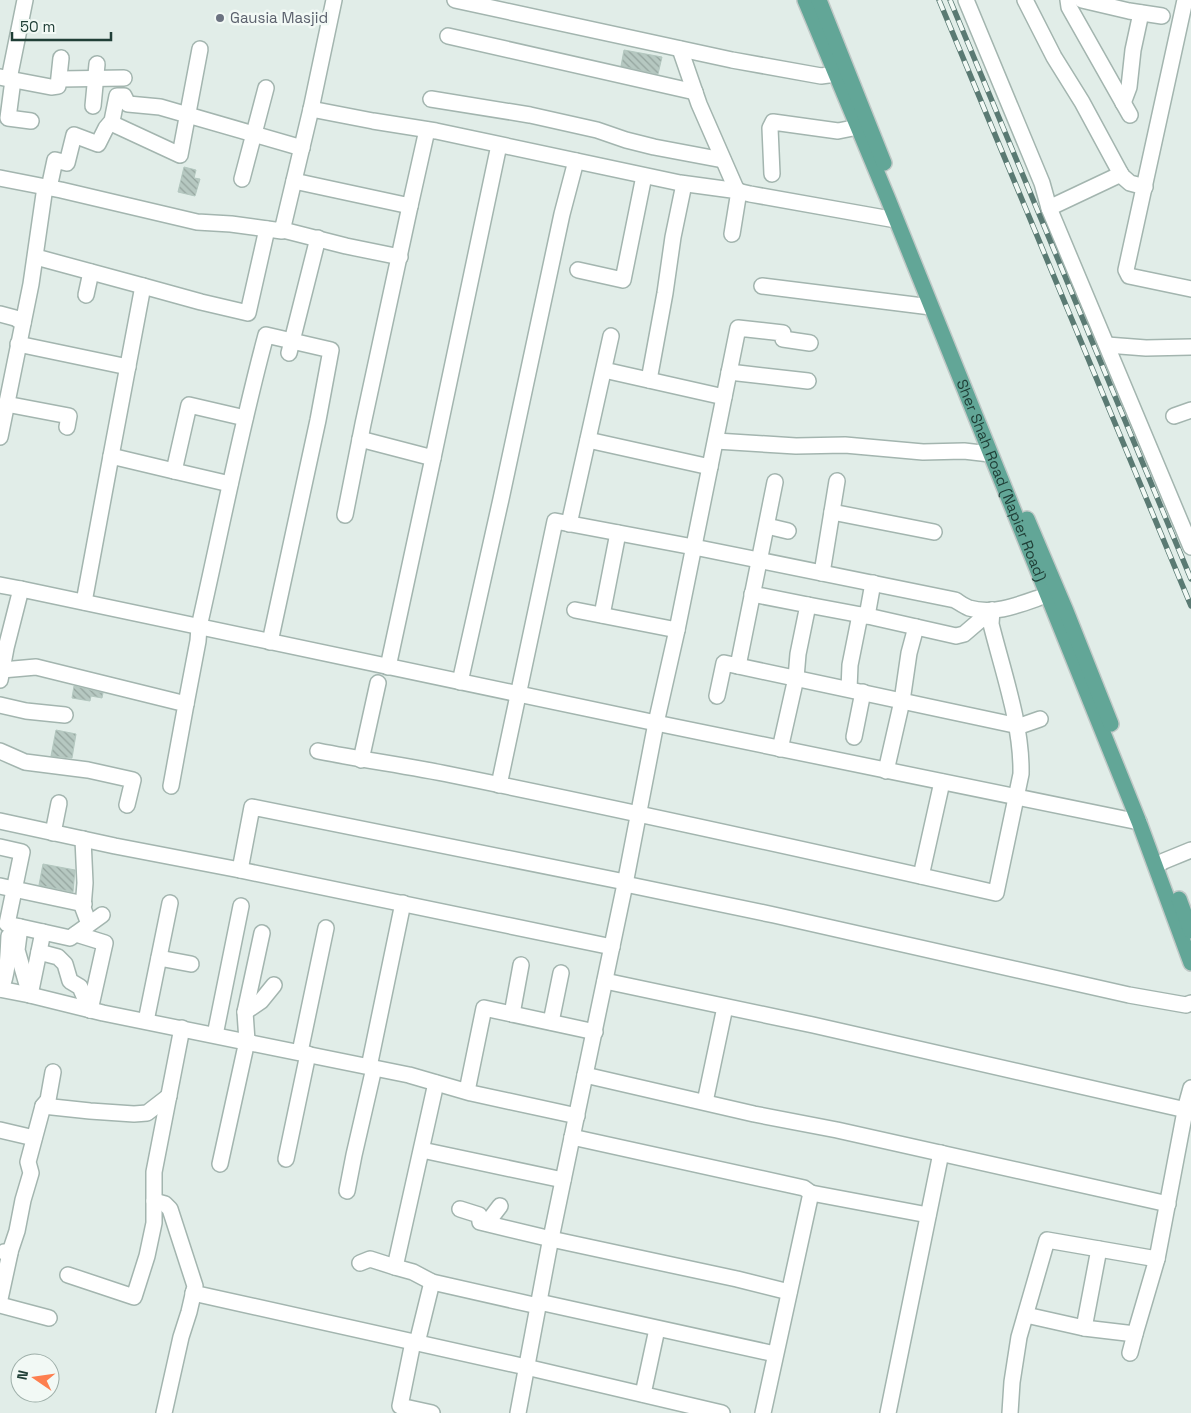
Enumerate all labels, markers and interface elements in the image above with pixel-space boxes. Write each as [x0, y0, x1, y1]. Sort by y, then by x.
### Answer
place label: Gausia Masjid [230, 8, 328, 27]
scale bar [12, 10, 111, 42]
marker: Gausia Masjid [214, 12, 226, 24]
text: 50 m [20, 17, 55, 36]
street label: Sher Shah Road (Napier Road) [953, 376, 1051, 584]
north arrow [10, 1353, 60, 1403]
text: N [13, 1368, 32, 1382]

